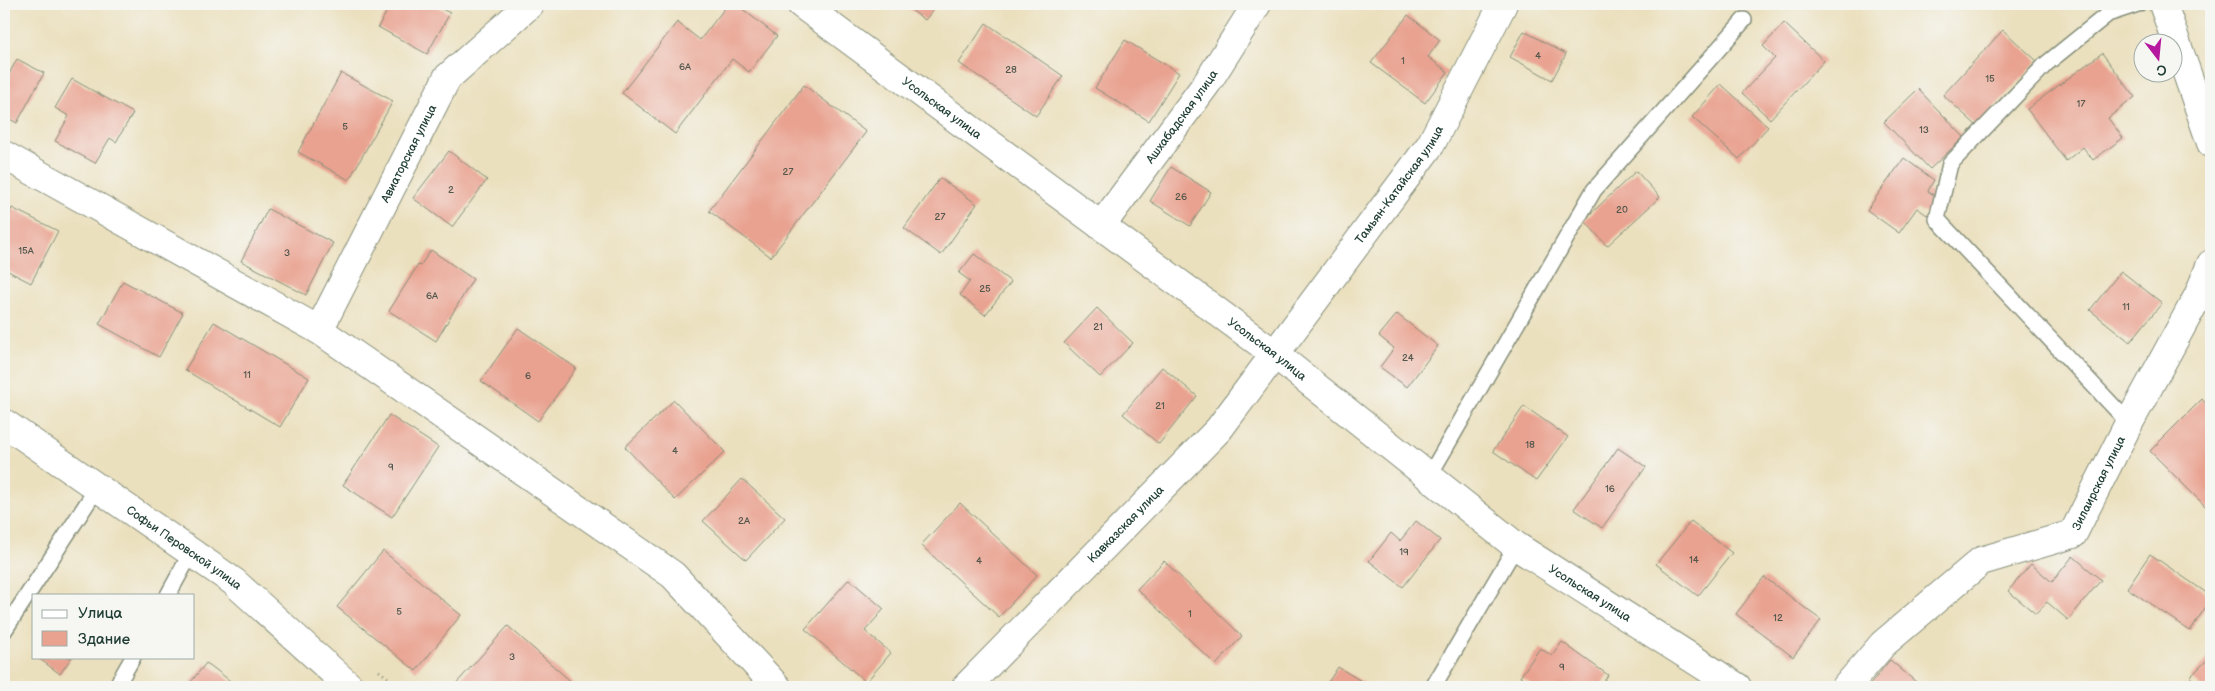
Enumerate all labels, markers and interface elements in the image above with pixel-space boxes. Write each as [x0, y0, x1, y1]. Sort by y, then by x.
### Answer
north arrow [2132, 32, 2182, 82]
house number: 4 [1535, 50, 1541, 62]
house number: 1 [1401, 55, 1405, 67]
house number: 6А [679, 61, 692, 73]
text: С [2154, 61, 2168, 80]
house number: 28 [1005, 64, 1017, 76]
street label: Ашхабадская улица [1142, 67, 1221, 167]
house number: 15 [1985, 73, 1995, 85]
street label: Усольская улица [899, 74, 984, 143]
house number: 17 [2077, 98, 2085, 110]
street label: Авиаторская улица [377, 102, 440, 206]
house number: 5 [342, 121, 348, 133]
street label: Тамьян-Катайская улица [1352, 123, 1447, 247]
house number: 13 [1919, 124, 1929, 136]
house number: 27 [783, 166, 793, 178]
house number: 2 [448, 184, 454, 196]
house number: 26 [1175, 191, 1187, 203]
house number: 20 [1616, 204, 1628, 216]
house number: 27 [935, 211, 945, 223]
house number: 15А [18, 245, 35, 257]
house number: 3 [284, 247, 290, 259]
house number: 25 [979, 283, 991, 295]
house number: 6А [426, 290, 439, 302]
house number: 11 [2122, 301, 2130, 313]
street label: Усольская улица [1224, 315, 1309, 384]
house number: 21 [1093, 321, 1103, 333]
house number: 24 [1402, 352, 1414, 364]
house number: 11 [243, 369, 251, 381]
house number: 6 [525, 370, 531, 382]
house number: 21 [1155, 400, 1165, 412]
street label: Зилаирская улица [2069, 434, 2129, 533]
house number: 18 [1525, 439, 1535, 451]
house number: 4 [672, 445, 678, 457]
house number: 9 [388, 461, 394, 473]
street label: Кавказская улица [1085, 483, 1167, 566]
house number: 16 [1605, 483, 1615, 495]
street label: Софьи Перовской улица [123, 503, 245, 593]
house number: 2А [738, 515, 751, 527]
house number: 19 [1399, 546, 1409, 558]
house number: 14 [1689, 554, 1699, 566]
house number: 4 [976, 555, 982, 567]
street label: Усольская улица [1546, 562, 1634, 625]
legend [32, 594, 195, 658]
text: Улица [78, 604, 123, 623]
house number: 5 [396, 606, 402, 618]
house number: 1 [1188, 608, 1192, 620]
house number: 12 [1773, 612, 1783, 624]
text: Здание [78, 630, 130, 649]
house number: 3 [509, 651, 515, 663]
house number: 9 [1559, 661, 1565, 673]

